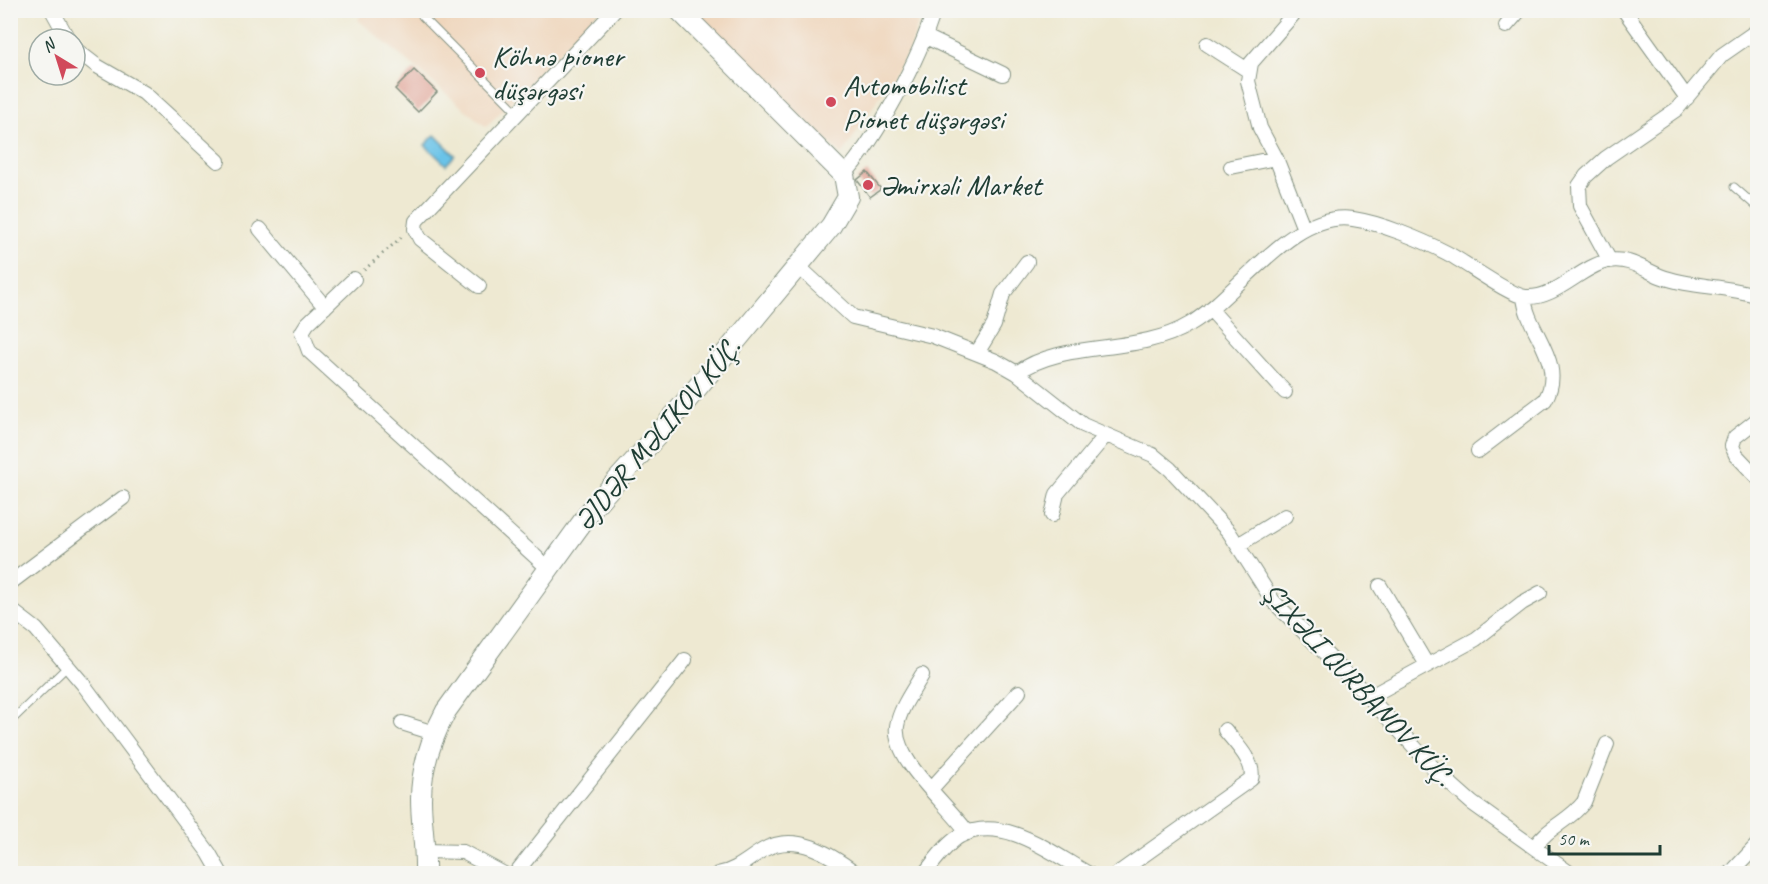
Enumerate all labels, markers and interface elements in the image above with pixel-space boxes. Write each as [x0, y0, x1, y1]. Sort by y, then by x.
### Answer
north arrow [27, 27, 87, 87]
text: N [38, 33, 61, 57]
place label: Köhnə pioner düşərgəsi [492, 37, 626, 109]
marker: Köhnə pioner düşərgəsi [473, 66, 487, 80]
place label: Avtomobilist Pionet düşərgəsi [843, 66, 1007, 138]
marker: Avtomobilist Pionet düşərgəsi [824, 95, 838, 109]
place label: Əmirxəli Market [880, 166, 1044, 204]
marker: Əmirxəli Market [861, 178, 875, 192]
street label: ƏJDƏR MƏLIKOV KÜÇ. [565, 330, 749, 538]
street label: ŞIXƏLI QURBANOV KÜÇ. [1253, 574, 1463, 794]
scale bar [1549, 818, 1660, 856]
text: 50 m [1558, 828, 1591, 850]

